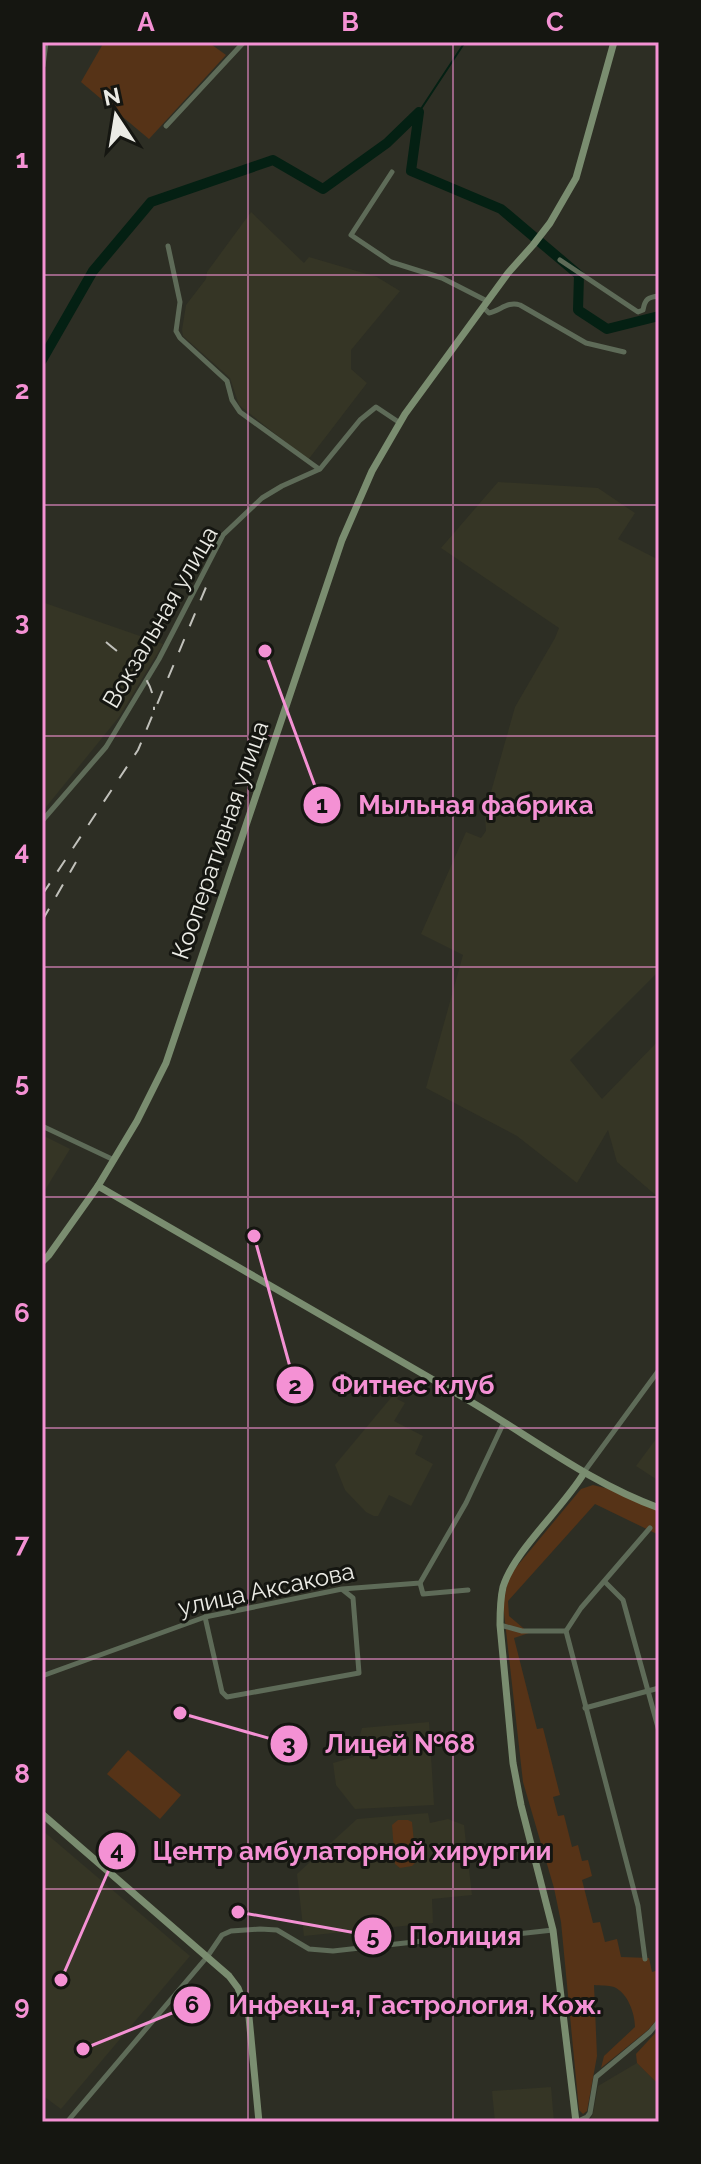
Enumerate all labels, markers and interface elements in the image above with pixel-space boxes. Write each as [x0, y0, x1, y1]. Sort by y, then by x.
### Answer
text: A [137, 7, 155, 37]
text: B [341, 7, 359, 37]
text: C [546, 7, 564, 37]
north arrow [76, 76, 156, 156]
text: N [101, 82, 123, 111]
text: 1 [16, 144, 29, 174]
text: 2 [15, 375, 29, 405]
street label: Вокзальная улица [96, 521, 224, 713]
text: 3 [15, 606, 29, 636]
street label: Кооперативная улица [166, 717, 274, 963]
callout: Мыльная фабрика [302, 780, 610, 830]
text: 1 [316, 790, 328, 819]
text: Мыльная фабрика [358, 790, 594, 820]
text: 4 [15, 836, 29, 866]
text: 5 [15, 1067, 29, 1097]
text: 6 [14, 1298, 30, 1328]
callout: Фитнес клуб [275, 1360, 510, 1410]
text: Фитнес клуб [331, 1370, 495, 1400]
text: 2 [288, 1371, 302, 1400]
text: 7 [15, 1528, 30, 1558]
street label: улица Аксакова [175, 1556, 357, 1622]
callout: Лицей №68 [269, 1719, 491, 1769]
text: 3 [282, 1729, 296, 1758]
text: Лицей №68 [325, 1729, 475, 1759]
text: 8 [14, 1759, 30, 1789]
callout: Центр амбулаторной хирургии [97, 1826, 568, 1876]
text: 4 [110, 1836, 124, 1865]
text: Центр амбулаторной хирургии [153, 1836, 551, 1866]
callout: Полиция [353, 1911, 537, 1961]
text: 5 [366, 1921, 380, 1950]
text: Полиция [409, 1921, 521, 1951]
callout: Инфекц-я, Гастрология, Кож. [172, 1980, 618, 2030]
text: 9 [14, 1990, 30, 2020]
text: 6 [185, 1990, 199, 2019]
text: Инфекц-я, Гастрология, Кож. [228, 1990, 602, 2020]

